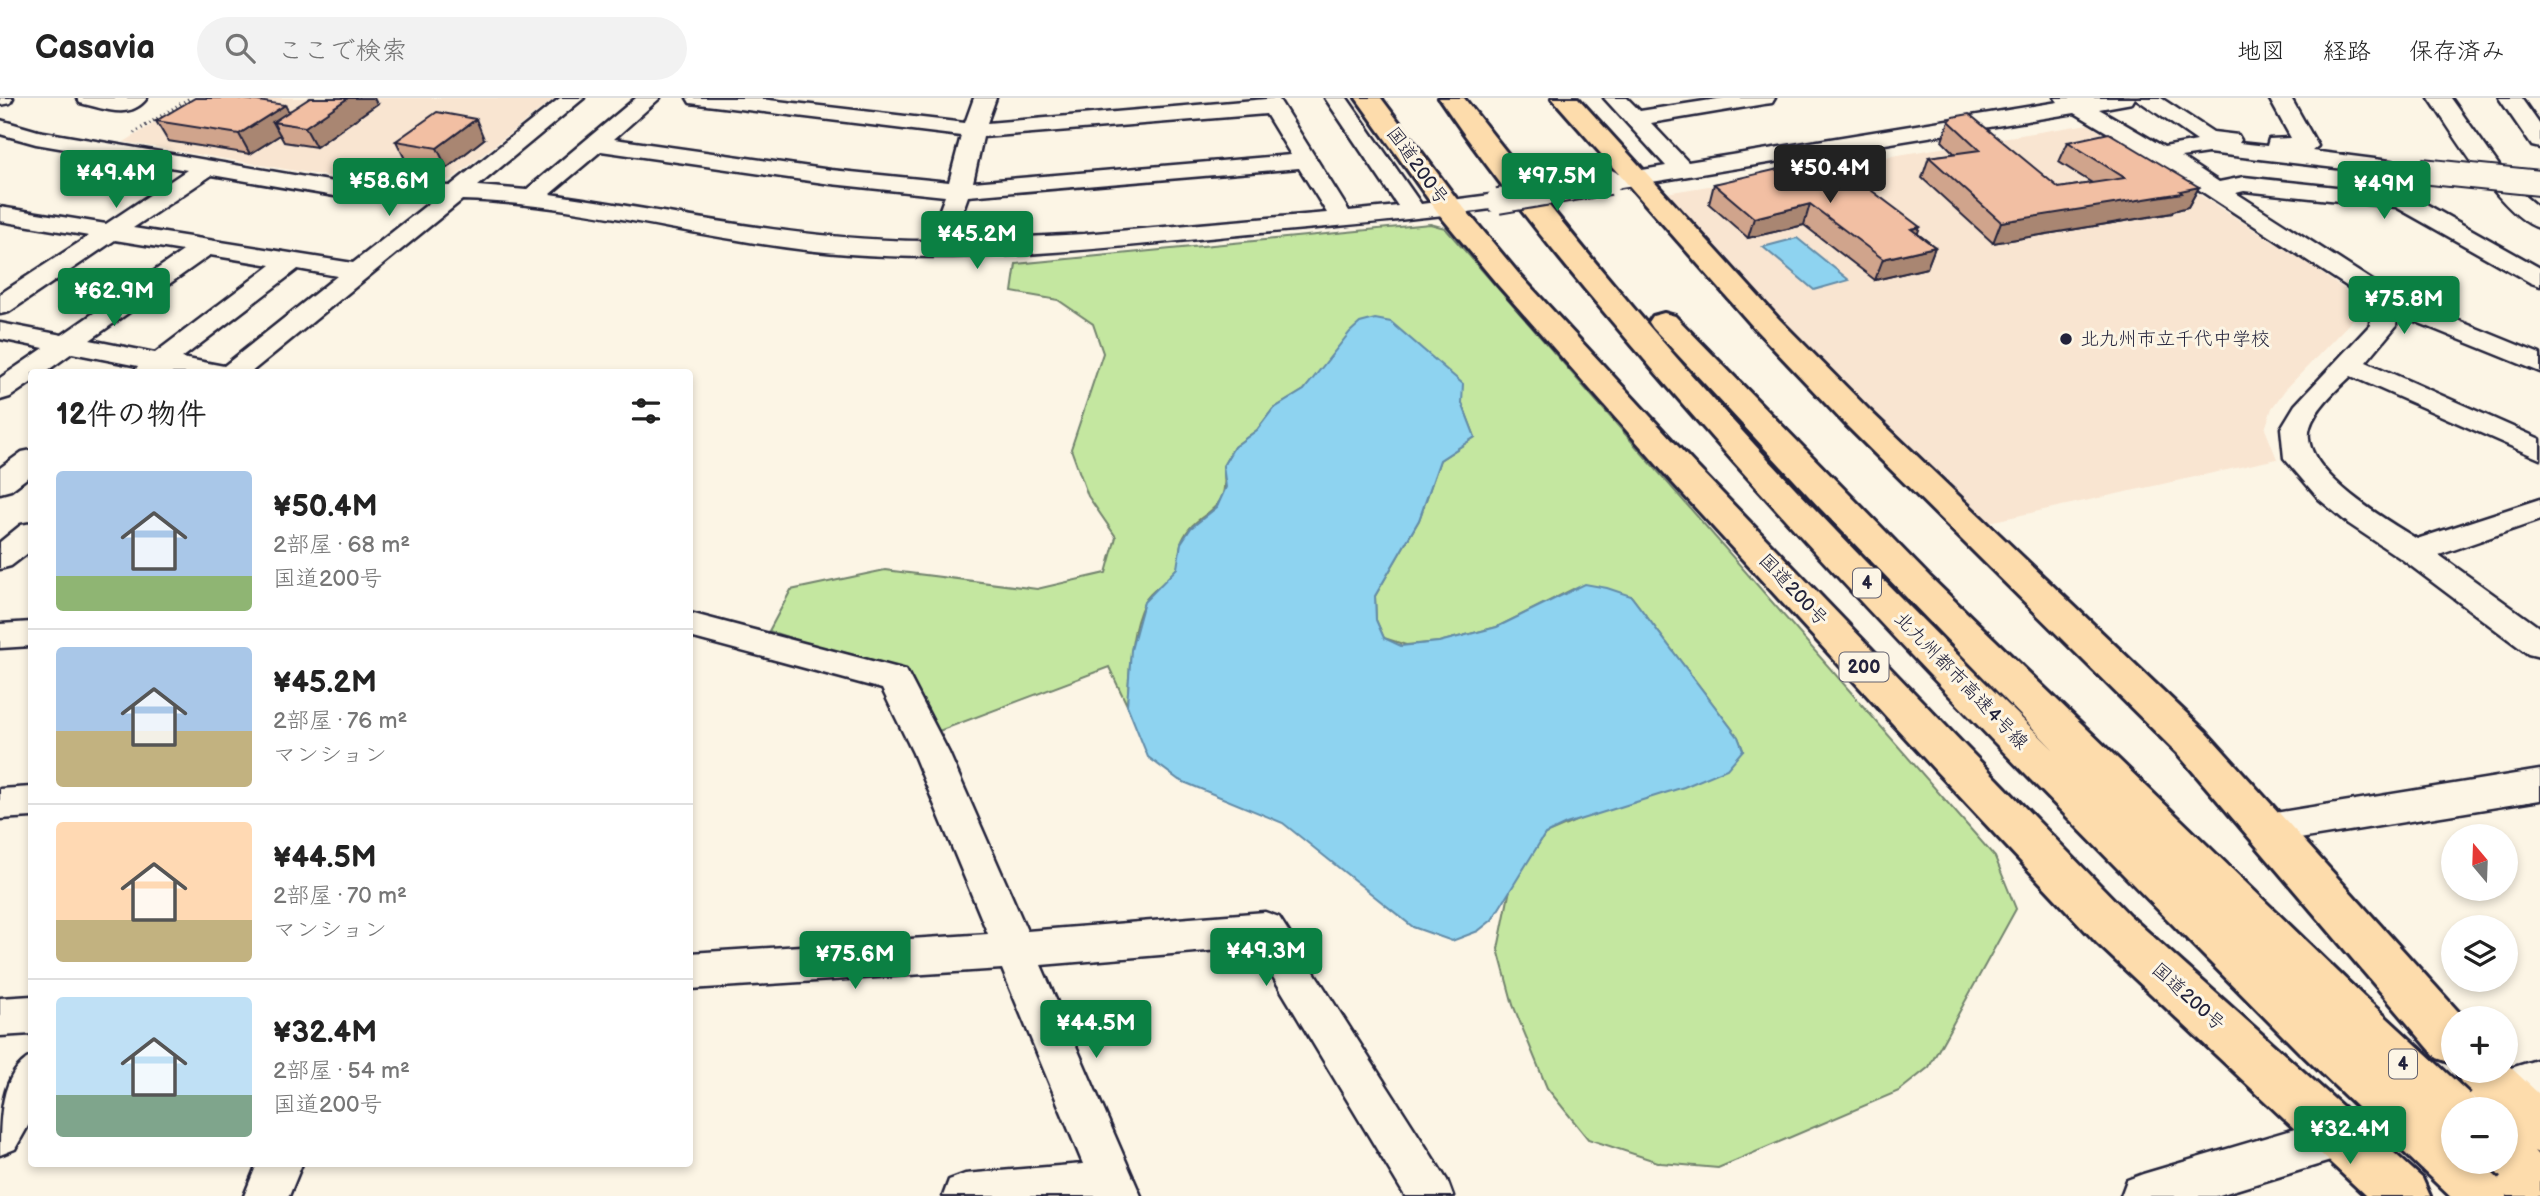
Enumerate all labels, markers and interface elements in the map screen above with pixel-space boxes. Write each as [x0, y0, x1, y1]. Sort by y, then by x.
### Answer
search box [197, 17, 687, 80]
text: Casavia [35, 28, 155, 68]
icon: search [221, 29, 259, 67]
text: ここで検索 [277, 36, 407, 67]
text: 地図 [2237, 37, 2285, 66]
text: 経路 [2323, 37, 2371, 66]
text: 保存済み [2409, 37, 2505, 66]
street label: 国道200号 [1381, 123, 1453, 209]
pin: ¥50.4M [1773, 146, 1887, 205]
pin: ¥49.4M [59, 150, 173, 210]
pin: ¥97.5M [1500, 153, 1614, 213]
text: ¥50.4M [1790, 154, 1870, 182]
pin: ¥58.6M [332, 158, 446, 218]
text: ¥49.4M [76, 159, 156, 187]
text: ¥97.5M [1518, 162, 1596, 190]
pin: ¥49M [2343, 162, 2425, 221]
text: ¥58.6M [349, 167, 429, 195]
text: ¥49M [2354, 170, 2415, 198]
pin: ¥45.2M [920, 212, 1034, 271]
text: ¥45.2M [937, 220, 1017, 248]
pin: ¥62.9M [57, 268, 171, 328]
pin: ¥75.8M [2347, 276, 2461, 336]
text: ¥62.9M [74, 277, 154, 305]
text: ¥75.8M [2365, 285, 2443, 313]
place label: 北九州市立千代中学校 [2080, 328, 2270, 351]
marker: 北九州市立千代中学校 [2058, 331, 2074, 347]
icon: filters [627, 392, 665, 430]
text: 12件の物件 [56, 397, 207, 433]
text: ¥50.4M [273, 489, 378, 525]
icon: home [112, 499, 196, 583]
text: 2部屋 · 68 m² [273, 531, 410, 559]
street label: 国道200号 [1754, 549, 1832, 631]
text: 国道200号 [273, 565, 383, 593]
road number: 4 [1853, 569, 1881, 598]
street label: 北九州都市高速4号線 [1889, 607, 2033, 755]
road number: 200 [1840, 652, 1888, 682]
text: ¥45.2M [273, 665, 377, 701]
icon: home [112, 675, 196, 759]
text: 2部屋 · 76 m² [273, 707, 407, 735]
text: マンション [273, 741, 387, 769]
north arrow [2441, 824, 2518, 901]
map controls [2441, 824, 2518, 1174]
text: ¥44.5M [273, 840, 377, 876]
icon: home [112, 850, 196, 934]
text: 2部屋 · 70 m² [273, 882, 407, 910]
button: layers [2441, 915, 2518, 992]
text: マンション [273, 916, 387, 944]
pin: ¥49.3M [1209, 928, 1323, 988]
pin: ¥75.6M [798, 932, 912, 991]
text: ¥49.3M [1226, 937, 1306, 965]
text: ¥75.6M [816, 940, 894, 968]
street label: 国道200号 [2147, 958, 2229, 1036]
pin: ¥44.5M [1039, 1000, 1153, 1060]
button: + [2441, 1006, 2518, 1083]
text: ¥44.5M [1056, 1009, 1136, 1037]
text: ¥32.4M [273, 1015, 377, 1051]
icon: home [112, 1025, 196, 1109]
road number: 4 [2389, 1049, 2417, 1079]
text: 2部屋 · 54 m² [273, 1057, 410, 1085]
text: 国道200号 [273, 1091, 383, 1119]
button: − [2441, 1097, 2518, 1174]
pin: ¥32.4M [2293, 1107, 2407, 1166]
text: ¥32.4M [2310, 1115, 2390, 1143]

